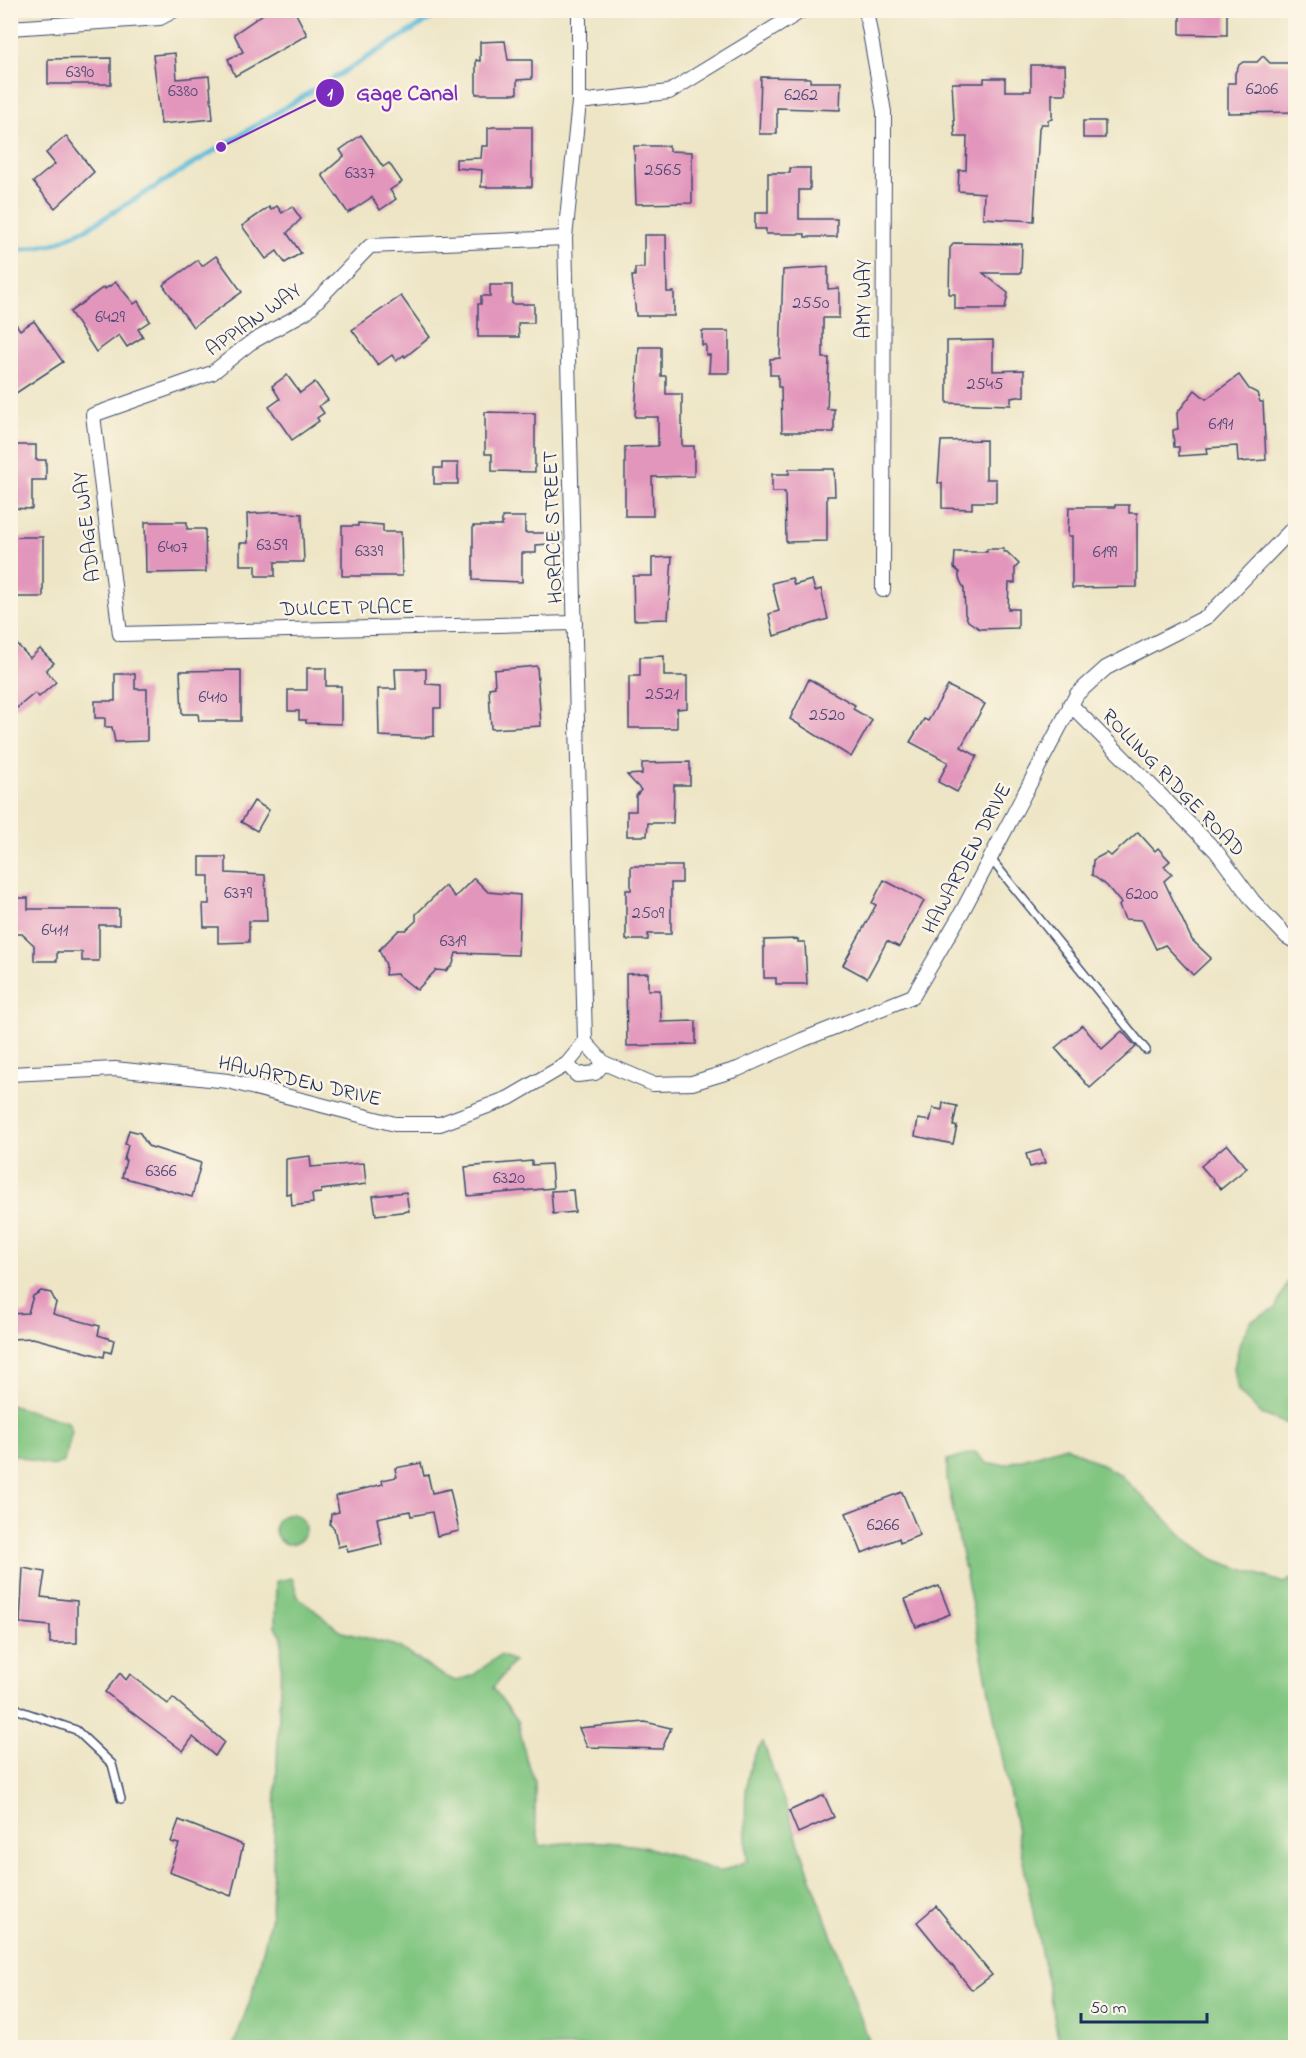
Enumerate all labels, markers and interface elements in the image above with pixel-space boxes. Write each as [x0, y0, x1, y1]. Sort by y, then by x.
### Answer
house number: 6390 [66, 60, 94, 86]
callout: Gage Canal [315, 73, 470, 113]
house number: 6206 [1246, 77, 1278, 103]
house number: 6380 [168, 79, 198, 105]
text: Gage Canal [356, 79, 458, 112]
text: 1 [327, 82, 333, 108]
house number: 6262 [784, 83, 818, 109]
house number: 2565 [644, 158, 682, 184]
house number: 6337 [345, 161, 376, 187]
street label: AMY WAY [850, 259, 880, 339]
street label: APPIAN WAY [200, 276, 308, 365]
house number: 2550 [792, 291, 830, 317]
house number: 6429 [95, 305, 125, 331]
house number: 2545 [967, 372, 1003, 398]
house number: 6191 [1209, 412, 1234, 438]
street label: HORACE STREET [536, 450, 572, 604]
street label: ADAGE WAY [66, 469, 110, 584]
house number: 6359 [256, 533, 288, 559]
house number: 6407 [158, 535, 189, 561]
house number: 6339 [355, 539, 384, 565]
house number: 6199 [1093, 540, 1118, 566]
street label: DULCET PLACE [279, 593, 414, 625]
house number: 2521 [645, 682, 679, 708]
house number: 6410 [199, 685, 228, 711]
house number: 2520 [809, 703, 845, 729]
street label: ROLLING RIDGE ROAD [1094, 703, 1251, 864]
street label: HAWARDEN DRIVE [915, 778, 1020, 940]
house number: 6379 [224, 881, 253, 907]
house number: 6200 [1126, 882, 1158, 908]
house number: 2509 [632, 901, 665, 927]
house number: 6411 [42, 918, 69, 944]
house number: 6319 [440, 929, 467, 955]
street label: HAWARDEN DRIVE [215, 1049, 384, 1115]
house number: 6366 [145, 1159, 177, 1185]
house number: 6320 [493, 1166, 525, 1192]
house number: 6266 [867, 1513, 899, 1539]
scale bar [1081, 1986, 1207, 2024]
text: 50 m [1090, 1996, 1127, 2022]

